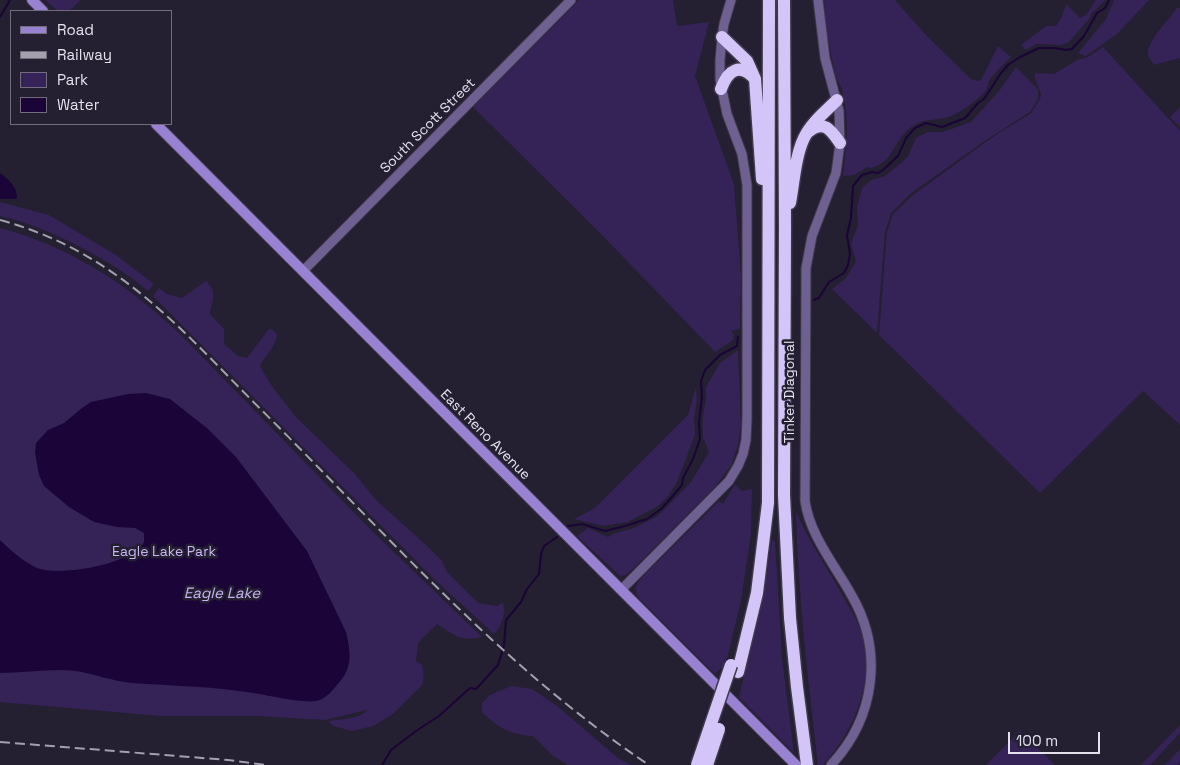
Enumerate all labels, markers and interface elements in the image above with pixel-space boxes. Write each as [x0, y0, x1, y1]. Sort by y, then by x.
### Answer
legend [10, 10, 172, 125]
text: Road [57, 20, 94, 39]
text: Railway [57, 45, 112, 64]
text: Park [57, 70, 88, 89]
street label: South Scott Street [377, 75, 479, 177]
text: Water [57, 95, 99, 114]
street label: Tinker Diagonal [782, 341, 798, 443]
street label: East Reno Avenue [436, 386, 534, 484]
park label: Eagle Lake Park [112, 544, 216, 560]
water label: Eagle Lake [184, 585, 260, 603]
scale bar [1010, 722, 1102, 754]
text: 100 m [1016, 731, 1058, 750]

